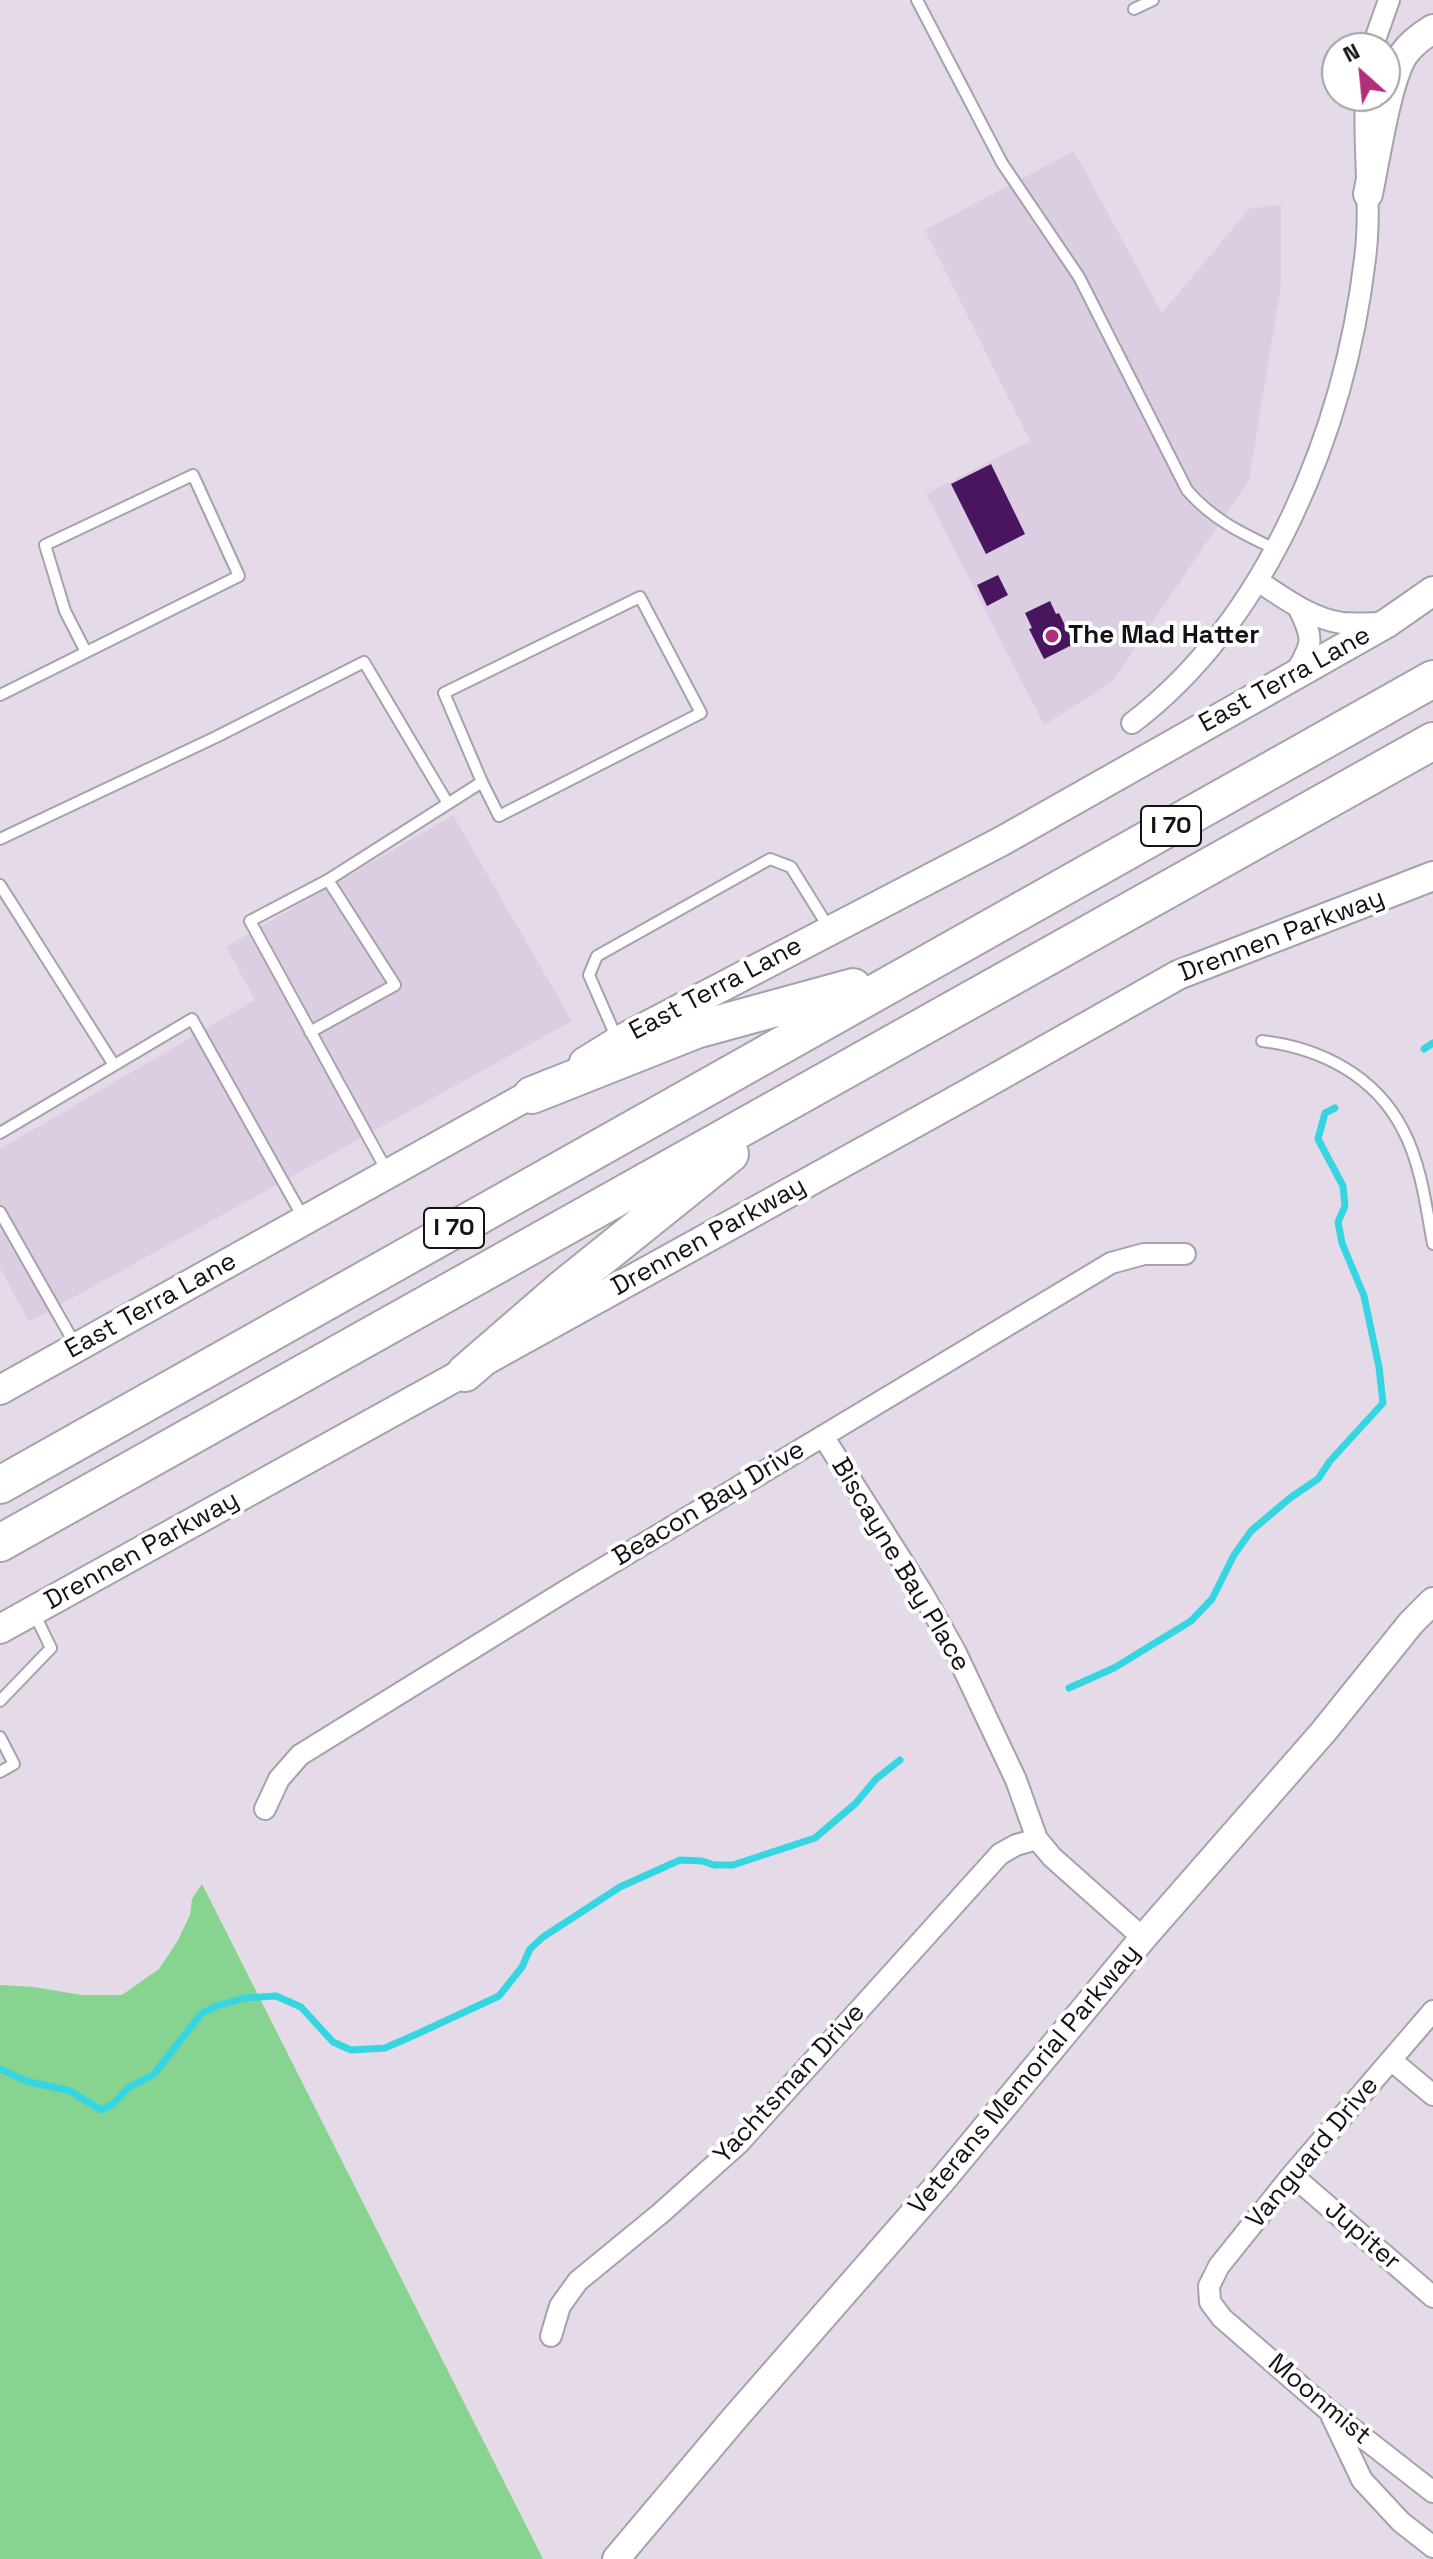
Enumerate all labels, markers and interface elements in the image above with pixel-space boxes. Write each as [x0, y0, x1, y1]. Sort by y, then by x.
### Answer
north arrow [1321, 32, 1401, 112]
text: N [1338, 37, 1364, 68]
place label: The Mad Hatter [1068, 620, 1260, 652]
street label: East Terra Lane [1194, 620, 1376, 740]
marker: The Mad Hatter [1043, 627, 1061, 645]
road number: I 70 [1141, 806, 1201, 846]
street label: Drennen Parkway [1175, 883, 1389, 989]
street label: East Terra Lane [624, 930, 808, 1048]
street label: Drennen Parkway [607, 1171, 811, 1303]
road number: I 70 [424, 1208, 484, 1248]
street label: East Terra Lane [60, 1246, 242, 1366]
street label: Beacon Bay Drive [607, 1434, 811, 1574]
street label: Biscayne Bay Place [824, 1453, 976, 1677]
street label: Drennen Parkway [40, 1485, 244, 1617]
street label: Veterans Memorial Parkway [903, 1939, 1147, 2221]
street label: Yachtsman Drive [708, 1998, 872, 2170]
street label: Vanguard Drive [1240, 2071, 1386, 2235]
street label: Jupiter [1318, 2195, 1406, 2277]
street label: Moonmist [1261, 2348, 1377, 2452]

